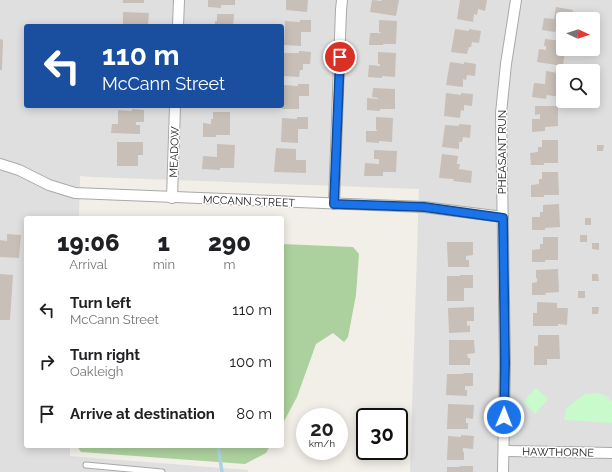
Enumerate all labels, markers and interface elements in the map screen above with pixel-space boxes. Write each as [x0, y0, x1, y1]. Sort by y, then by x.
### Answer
north arrow [556, 12, 600, 56]
map controls [556, 12, 600, 108]
text: 110 m [102, 39, 180, 72]
icon: left [36, 40, 88, 92]
pin [323, 40, 357, 74]
icon: arrive [329, 46, 351, 68]
button: search [556, 64, 600, 108]
text: McCann Street [102, 73, 225, 94]
street label: PHEASANT RUN [496, 110, 509, 194]
street label: MEADOW [167, 126, 182, 178]
street label: MCCANN STREET [203, 193, 296, 210]
text: 19:06 [57, 228, 120, 257]
text: 1 [158, 228, 170, 257]
text: 290 [208, 228, 251, 257]
text: Arrival [69, 257, 107, 272]
text: min [153, 257, 175, 272]
text: m [224, 257, 235, 272]
text: Turn left [70, 294, 131, 312]
icon: left [36, 299, 58, 321]
text: 110 m [232, 301, 272, 319]
text: McCann Street [70, 312, 159, 327]
text: Turn right [70, 346, 140, 364]
icon: right [36, 351, 58, 373]
text: 100 m [230, 353, 272, 371]
text: Oakleigh [70, 364, 123, 379]
position arrow [483, 396, 525, 438]
icon: arrive [36, 403, 58, 425]
text: Arrive at destination [70, 405, 215, 423]
text: 80 m [236, 405, 272, 423]
speed limit sign: 30 [356, 408, 408, 460]
text: 20 [310, 417, 334, 441]
text: km/h [309, 438, 335, 449]
street label: HAWTHORNE [522, 445, 594, 460]

